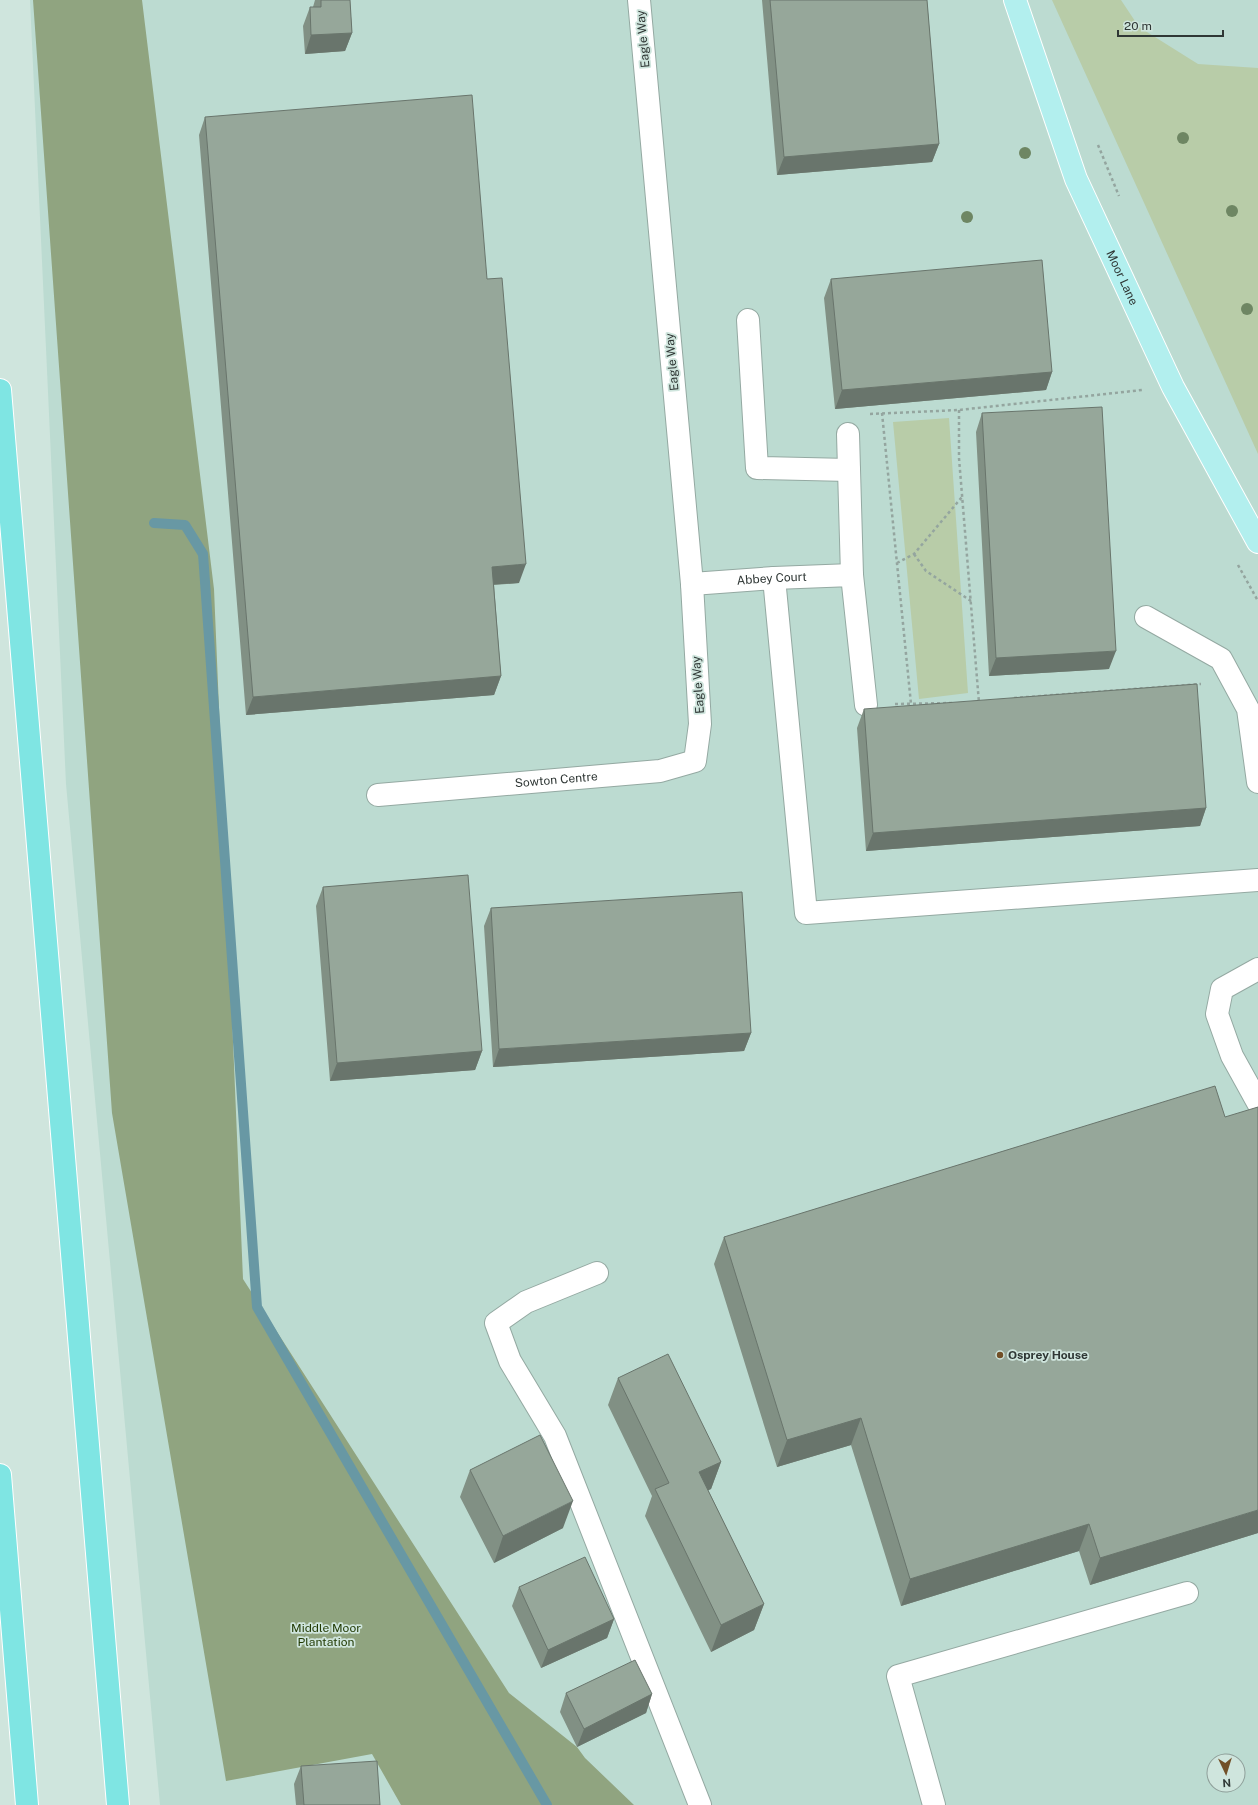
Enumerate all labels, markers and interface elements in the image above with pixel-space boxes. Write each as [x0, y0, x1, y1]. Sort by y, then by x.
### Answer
street label: Eagle Way [633, 9, 652, 68]
scale bar [1118, 12, 1223, 38]
text: 20 m [1124, 19, 1152, 33]
street label: Moor Lane [1103, 248, 1141, 308]
street label: Eagle Way [662, 332, 681, 391]
street label: Abbey Court [736, 570, 807, 588]
street label: Eagle Way [689, 655, 707, 714]
street label: Sowton Centre [514, 769, 599, 790]
place label: Osprey House [1008, 1348, 1088, 1362]
marker: Osprey House [995, 1350, 1005, 1360]
park label: Middle Moor Plantation [291, 1621, 361, 1649]
north arrow [1206, 1753, 1246, 1793]
text: N [1222, 1777, 1231, 1789]

